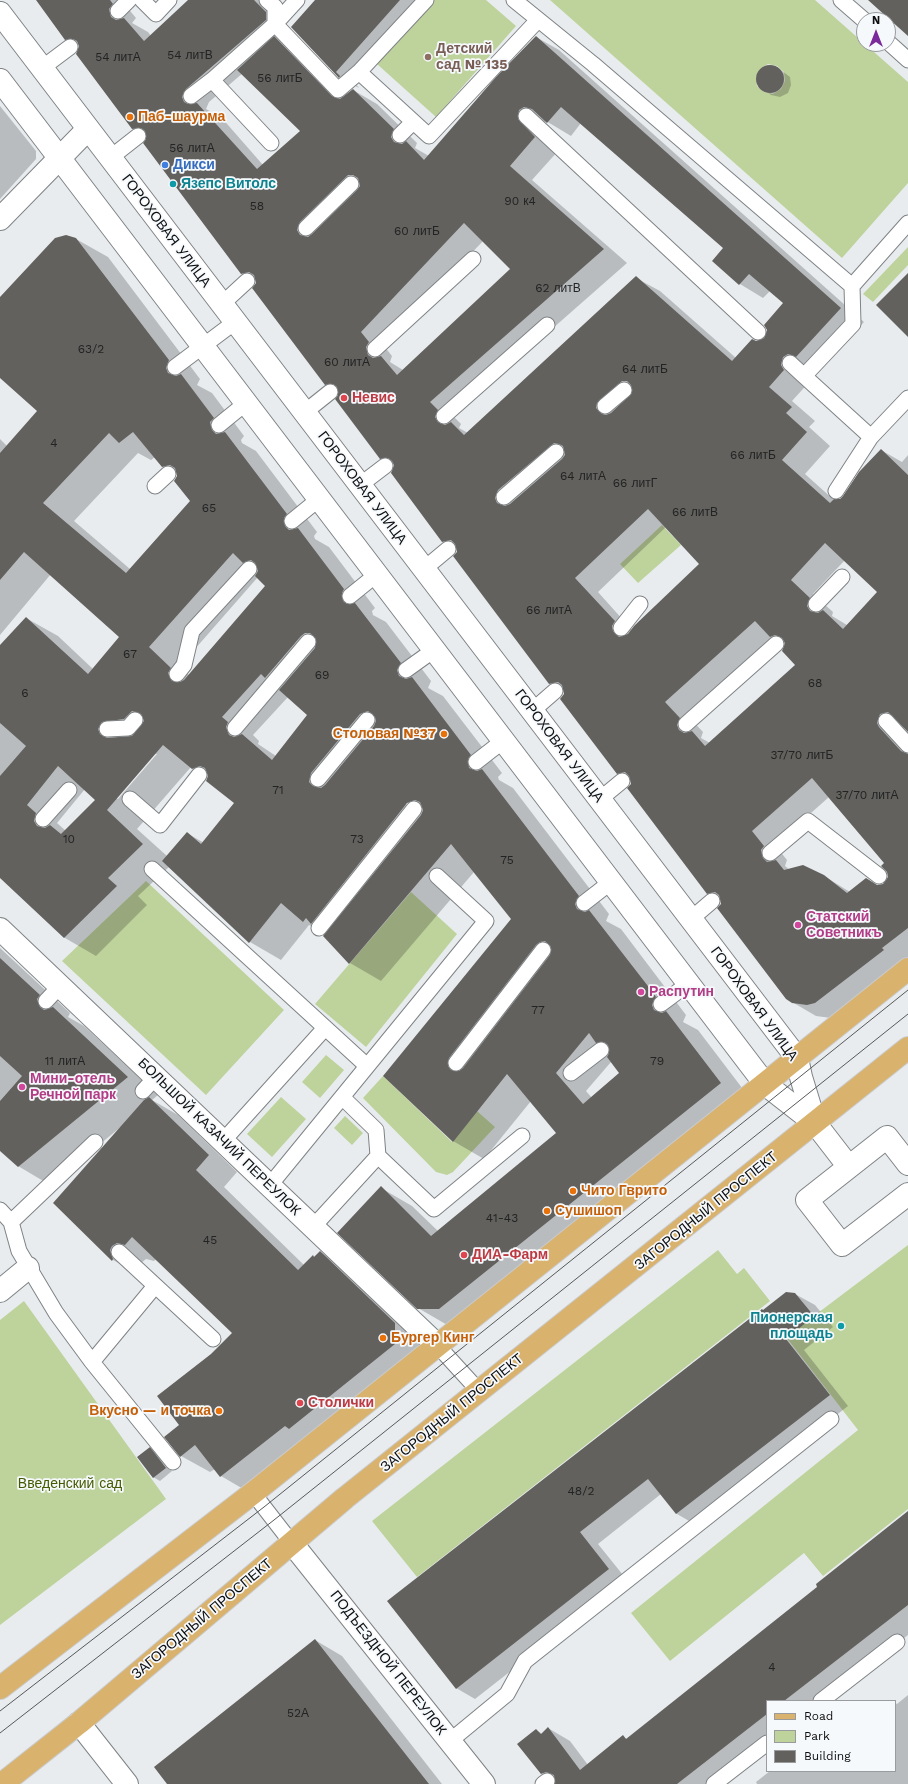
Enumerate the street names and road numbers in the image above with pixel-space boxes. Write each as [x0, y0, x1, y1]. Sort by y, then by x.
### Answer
street label: ГОРОХОВАЯ УЛИЦА [118, 171, 214, 291]
street label: ГОРОХОВАЯ УЛИЦА [314, 428, 410, 548]
street label: ГОРОХОВАЯ УЛИЦА [511, 686, 607, 806]
street label: ГОРОХОВАЯ УЛИЦА [707, 944, 801, 1064]
street label: БОЛЬШОЙ КАЗАЧИЙ ПЕРЕУЛОК [134, 1055, 304, 1219]
street label: ЗАГОРОДНЫЙ ПРОСПЕКТ [632, 1148, 780, 1274]
street label: ЗАГОРОДНЫЙ ПРОСПЕКТ [378, 1350, 526, 1476]
street label: ЗАГОРОДНЫЙ ПРОСПЕКТ [128, 1555, 276, 1683]
street label: ПОДЪЕЗДНОЙ ПЕРЕУЛОК [326, 1587, 450, 1739]

